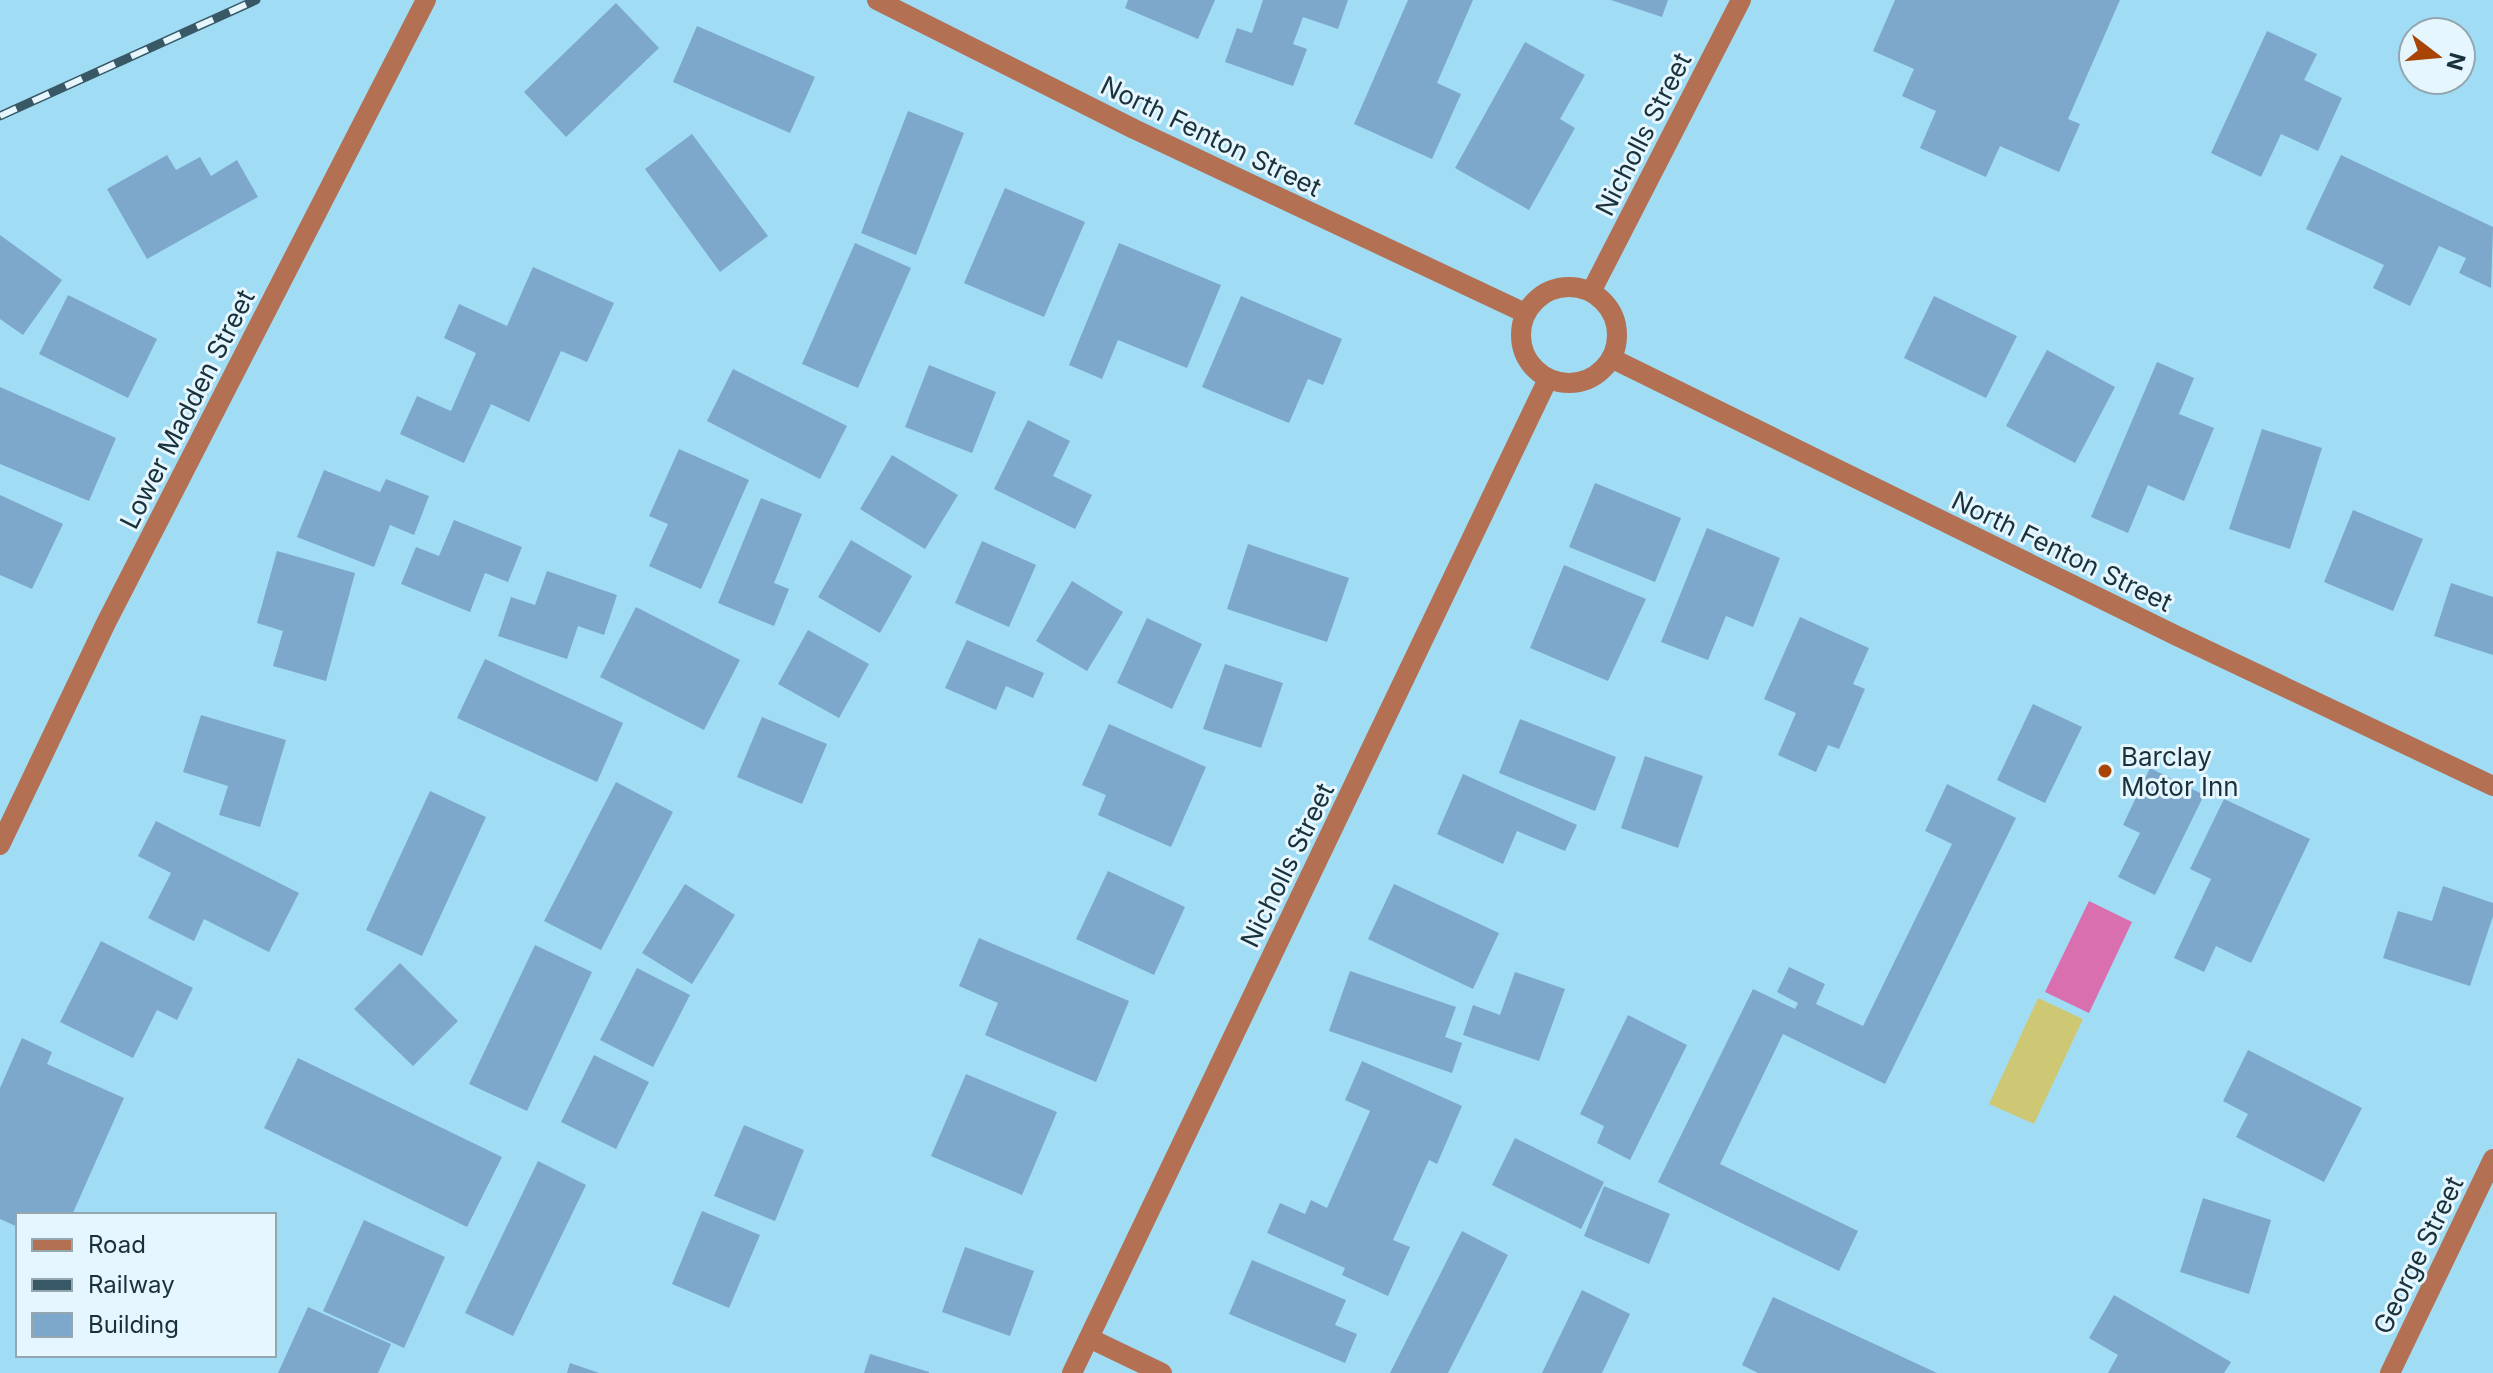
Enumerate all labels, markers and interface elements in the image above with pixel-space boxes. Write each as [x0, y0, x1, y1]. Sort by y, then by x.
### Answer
north arrow [2397, 16, 2477, 96]
street label: Nicholls Street [1589, 47, 1697, 221]
text: N [2441, 50, 2471, 73]
street label: North Fenton Street [1096, 69, 1326, 203]
street label: Lower Madden Street [113, 284, 261, 534]
street label: North Fenton Street [1947, 484, 2177, 618]
place label: Barclay Motor Inn [2121, 741, 2239, 802]
marker: Barclay Motor Inn [2096, 762, 2114, 780]
street label: Nicholls Street [1234, 778, 1340, 952]
street label: George Street [2367, 1171, 2469, 1339]
legend [16, 1213, 276, 1357]
text: Road [88, 1230, 146, 1259]
text: Railway [88, 1270, 175, 1299]
text: Building [88, 1310, 179, 1339]

